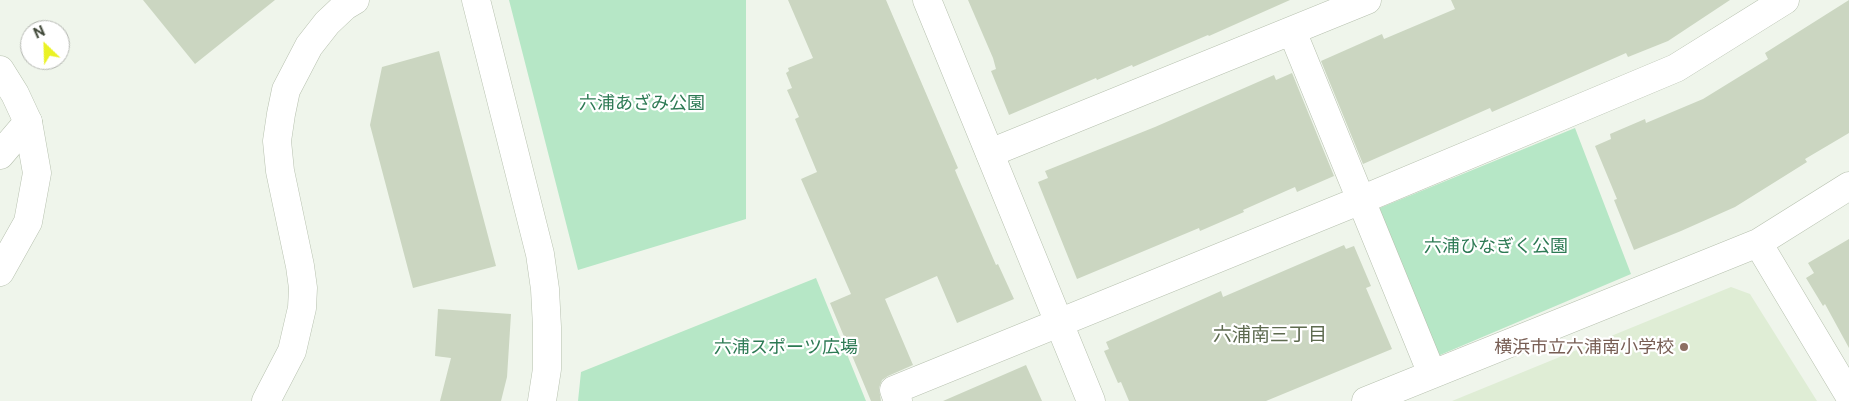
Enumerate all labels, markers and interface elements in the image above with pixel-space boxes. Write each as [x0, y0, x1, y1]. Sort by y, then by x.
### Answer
north arrow [20, 20, 70, 70]
text: N [31, 23, 48, 42]
park label: 六浦あざみ公園 [579, 92, 705, 114]
park label: 六浦ひなぎく公園 [1424, 235, 1568, 257]
district label: 六浦南三丁目 [1213, 324, 1327, 346]
park label: 六浦スポーツ広場 [714, 336, 858, 358]
place label: 横浜市立六浦南小学校 [1494, 336, 1674, 358]
marker: 横浜市立六浦南小学校 [1678, 341, 1690, 353]

